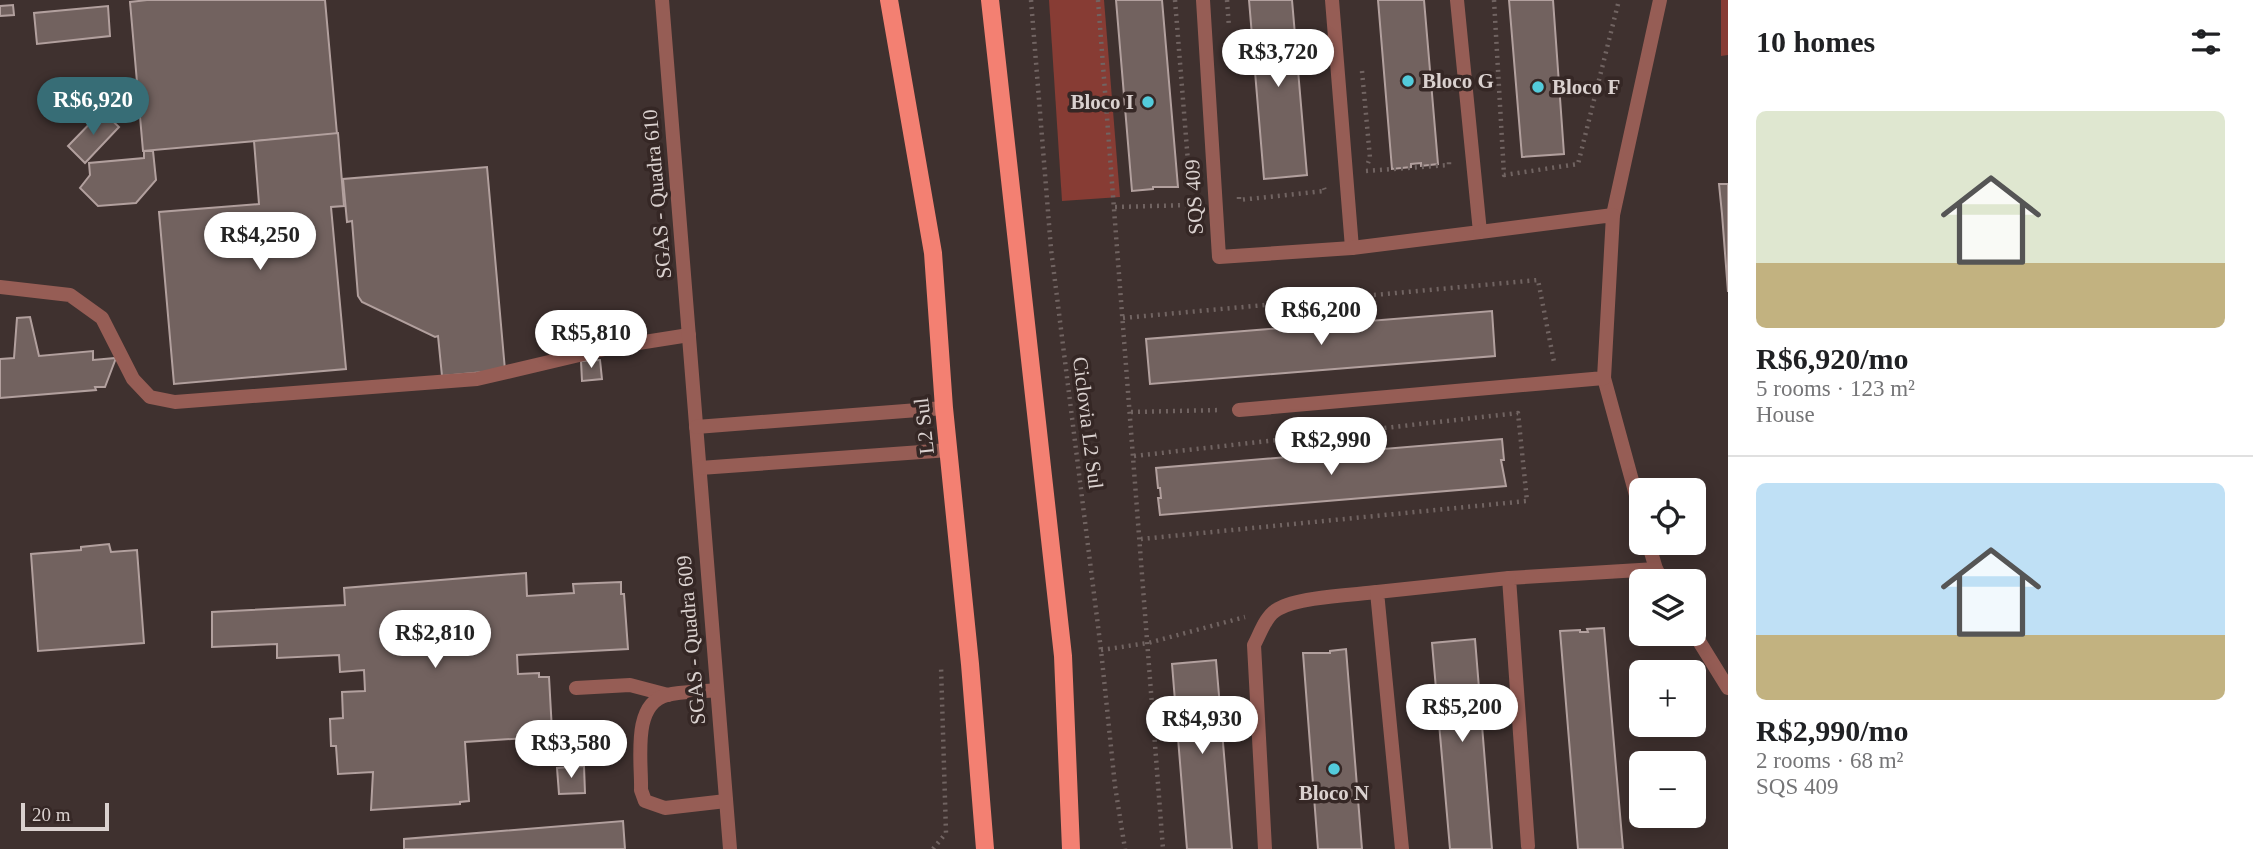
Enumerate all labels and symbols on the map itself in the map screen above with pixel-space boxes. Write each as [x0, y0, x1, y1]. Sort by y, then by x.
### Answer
pin: R$3,720 [1213, 29, 1343, 89]
place label: Bloco G [1422, 69, 1494, 93]
marker: Bloco G [1400, 73, 1416, 89]
place label: Bloco F [1552, 75, 1620, 99]
pin: R$6,920 [28, 78, 158, 137]
marker: Bloco F [1530, 79, 1546, 95]
place label: Bloco I [1070, 90, 1134, 114]
marker: Bloco I [1140, 94, 1156, 110]
street label: SGAS - Quadra 610 [638, 108, 676, 280]
street label: SQS 409 [1180, 159, 1208, 235]
pin: R$4,250 [195, 212, 325, 272]
pin: R$6,200 [1256, 288, 1386, 347]
pin: R$5,810 [526, 310, 656, 370]
street label: Ciclovia L2 Sul [1068, 356, 1108, 491]
street label: L2 Sul [909, 396, 939, 455]
pin: R$2,990 [1266, 418, 1396, 477]
street label: SGAS - Quadra 609 [672, 554, 710, 726]
pin: R$2,810 [370, 610, 500, 670]
pin: R$5,200 [1397, 684, 1527, 744]
pin: R$4,930 [1137, 696, 1267, 756]
pin: R$3,580 [506, 720, 636, 780]
marker: Bloco N [1326, 761, 1342, 777]
place label: Bloco N [1299, 781, 1369, 805]
scale bar [21, 800, 108, 832]

